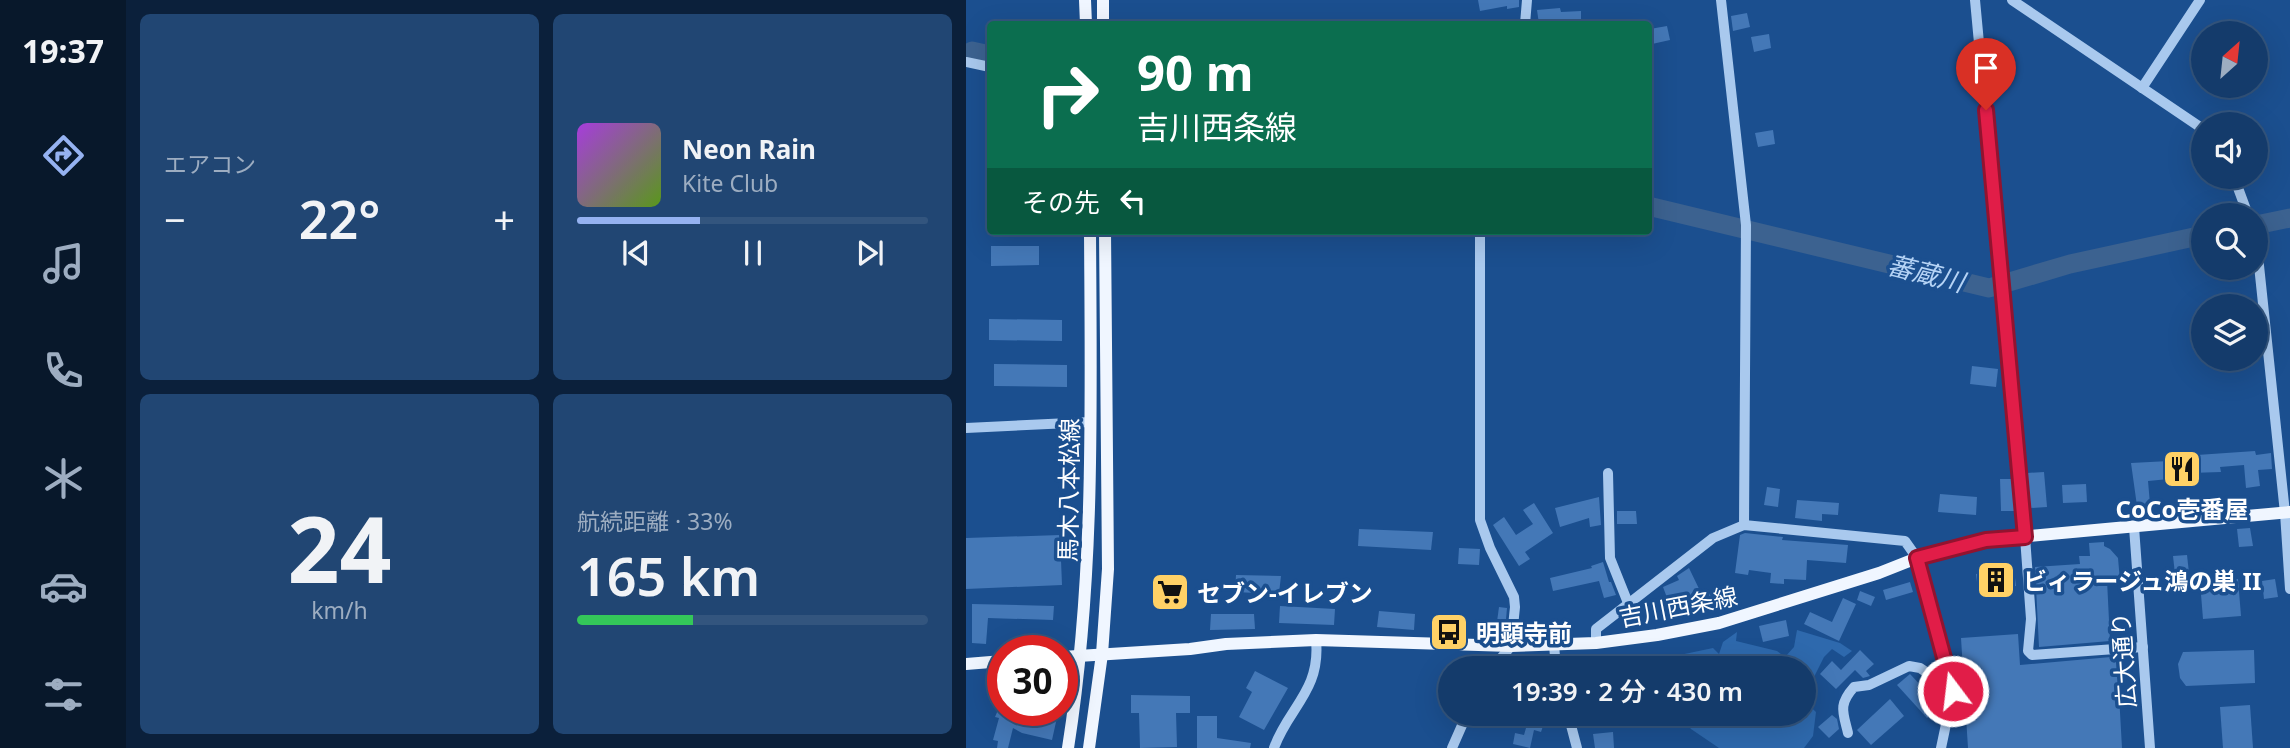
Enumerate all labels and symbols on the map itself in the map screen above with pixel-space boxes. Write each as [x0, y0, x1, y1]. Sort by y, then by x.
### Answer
north arrow [2191, 21, 2268, 98]
pin [1956, 38, 2016, 110]
water label: 蕃蔵川 [1884, 246, 1971, 301]
street label: 馬木八本松線 [1050, 418, 1086, 562]
restaurant icon: CoCo壱番屋 [2161, 448, 2203, 490]
place label: CoCo壱番屋 [2116, 492, 2248, 525]
building icon: ビィラージュ鴻の巣 II [1975, 559, 2017, 601]
place label: ビィラージュ鴻の巣 II [2023, 564, 2261, 597]
supermarket icon: セブン-イレブン [1149, 571, 1191, 613]
place label: セブン-イレブン [1197, 576, 1373, 609]
street label: 吉川西条線 [1616, 578, 1740, 634]
bus stop icon: 明顕寺前 [1428, 611, 1470, 653]
street label: 広大通り [2103, 611, 2143, 709]
place label: 明顕寺前 [1476, 616, 1572, 649]
speed limit sign: 30 [987, 635, 1078, 726]
position arrow [1916, 654, 1990, 728]

